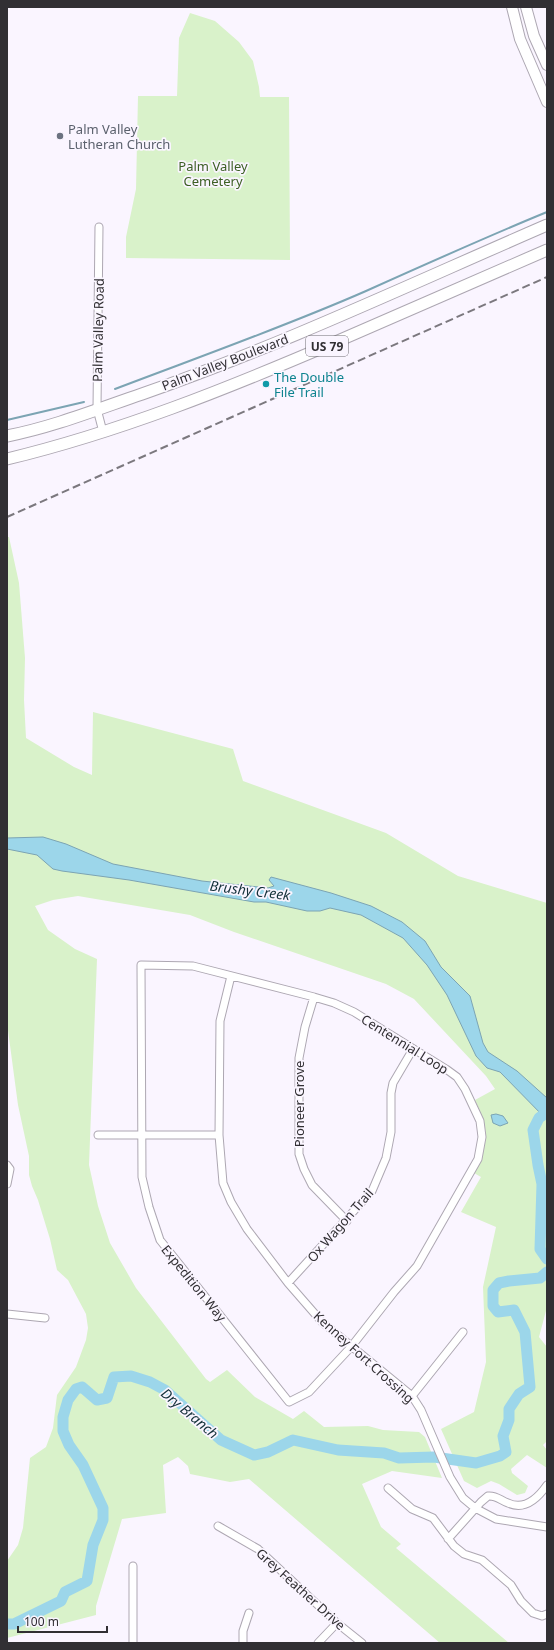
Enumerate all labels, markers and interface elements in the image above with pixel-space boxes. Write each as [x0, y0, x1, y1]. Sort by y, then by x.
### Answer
place label: Palm Valley Lutheran Church [68, 120, 170, 153]
marker: Palm Valley Lutheran Church [55, 131, 65, 141]
park label: Palm Valley Cemetery [178, 157, 248, 190]
street label: Palm Valley Road [88, 278, 108, 382]
street label: Palm Valley Boulevard [159, 330, 291, 394]
road number: US 79 [306, 336, 348, 356]
place label: The Double File Trail [274, 368, 344, 401]
marker: The Double File Trail [261, 379, 271, 389]
water label: Brushy Creek [209, 876, 292, 904]
street label: Centennial Loop [358, 1010, 452, 1078]
street label: Pioneer Grove [290, 1061, 308, 1147]
street label: Ox Wagon Trail [303, 1184, 377, 1266]
street label: Expedition Way [157, 1241, 231, 1325]
street label: Kenney Fort Crossing [310, 1307, 418, 1407]
water label: Dry Branch [157, 1383, 223, 1443]
street label: Grey Feather Drive [253, 1544, 349, 1634]
scale bar [18, 1608, 107, 1634]
text: 100 m [24, 1613, 59, 1630]

